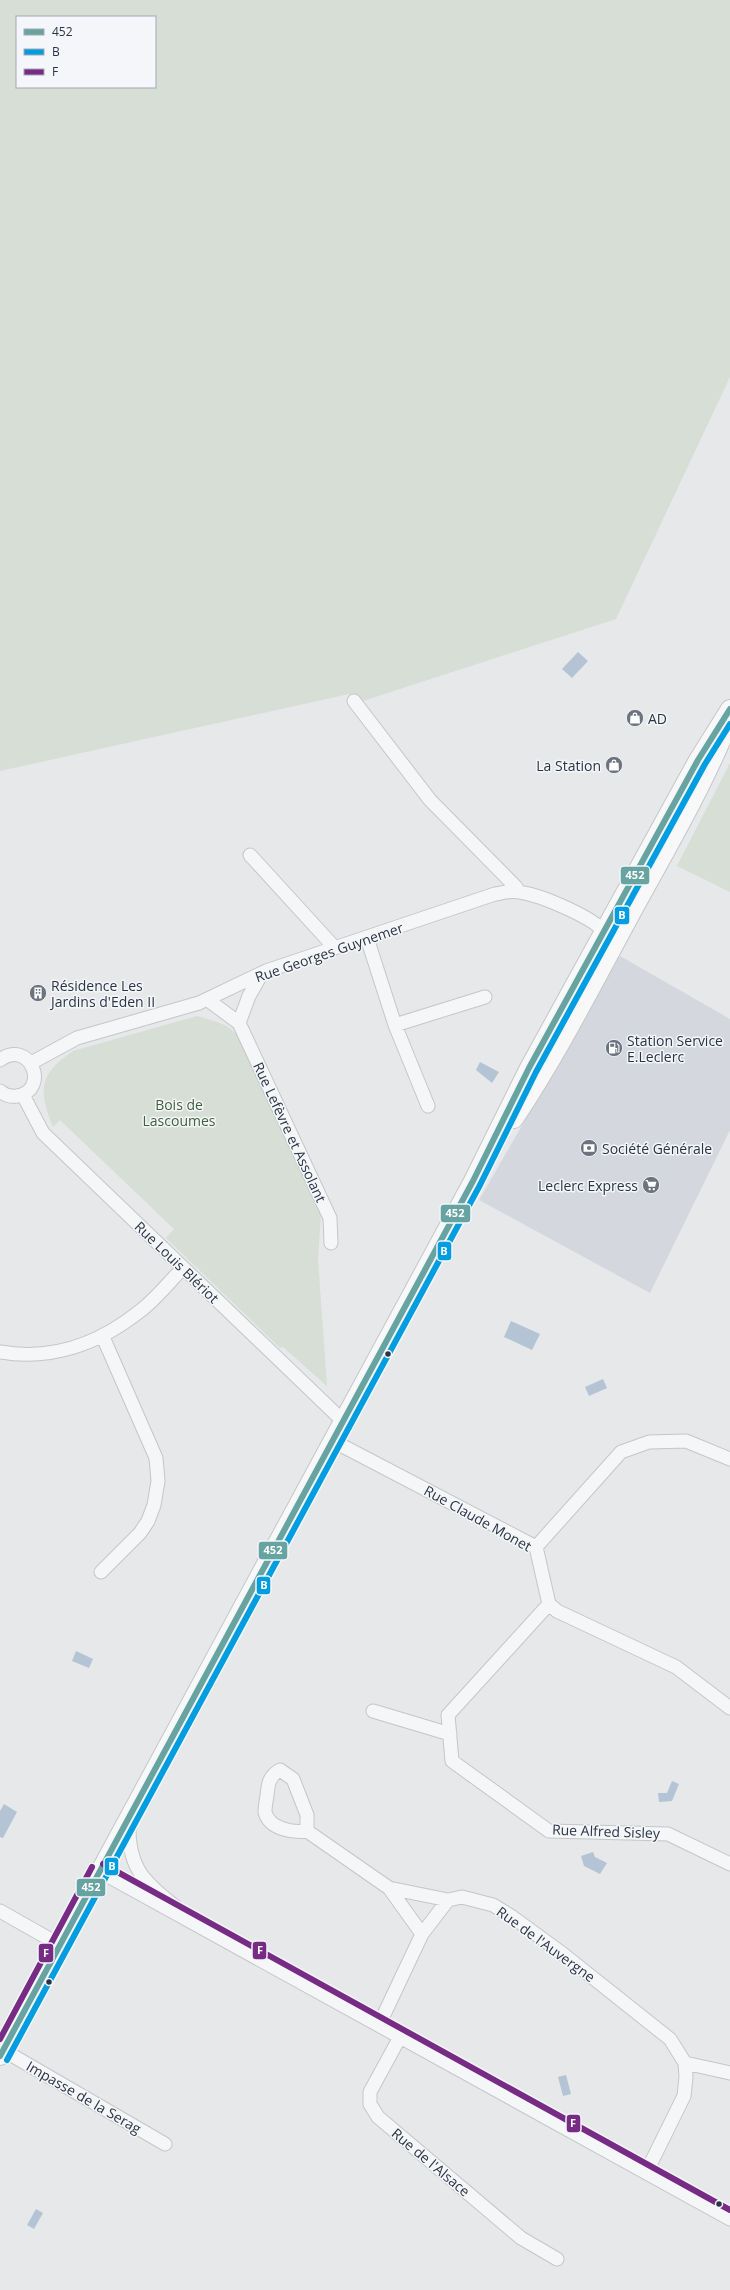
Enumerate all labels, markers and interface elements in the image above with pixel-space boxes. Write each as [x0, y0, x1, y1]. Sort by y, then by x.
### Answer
legend [16, 16, 156, 88]
text: 452 [52, 23, 73, 40]
text: B [52, 43, 60, 60]
text: F [52, 63, 58, 80]
shop icon: AD [625, 708, 645, 728]
place label: AD [648, 709, 667, 728]
shop icon: La Station [604, 755, 624, 775]
place label: La Station [536, 756, 601, 775]
line badge: 452 [620, 866, 650, 885]
text: 452 [626, 867, 644, 882]
line badge: B [614, 906, 630, 925]
text: B [618, 907, 626, 922]
street label: Rue Georges Guynemer [252, 918, 406, 986]
place label: Résidence Les Jardins d'Eden II [49, 976, 155, 1011]
building icon: Résidence Les Jardins d'Eden II [28, 983, 48, 1003]
place label: Station Service E.Leclerc [627, 1031, 723, 1066]
fuel station icon: Station Service E.Leclerc [604, 1038, 624, 1058]
street label: Rue Lefèvre et Assolant [249, 1059, 331, 1205]
park label: Bois de Lascoumes [143, 1095, 216, 1130]
bank icon: Société Générale [579, 1138, 599, 1158]
place label: Société Générale [602, 1139, 712, 1158]
supermarket icon: Leclerc Express [641, 1175, 661, 1195]
place label: Leclerc Express [538, 1176, 638, 1195]
line badge: 452 [440, 1204, 471, 1223]
text: 452 [446, 1205, 464, 1220]
street label: Rue Louis Blériot [131, 1217, 223, 1307]
line badge: B [437, 1241, 452, 1261]
text: B [440, 1243, 448, 1258]
unlabelled marker [383, 1349, 393, 1359]
street label: Rue Claude Monet [421, 1481, 535, 1555]
line badge: 452 [258, 1541, 288, 1560]
text: 452 [264, 1542, 282, 1557]
line badge: B [256, 1576, 271, 1595]
text: B [260, 1577, 268, 1592]
street label: Rue Alfred Sisley [552, 1820, 661, 1842]
line badge: B [104, 1857, 119, 1876]
text: B [108, 1858, 116, 1873]
line badge: 452 [76, 1878, 106, 1897]
text: 452 [82, 1879, 100, 1894]
street label: Rue de l'Auvergne [493, 1902, 599, 1986]
line badge: F [252, 1941, 267, 1960]
text: F [257, 1942, 263, 1957]
line badge: F [38, 1943, 54, 1963]
text: F [43, 1945, 49, 1960]
unlabelled marker [44, 1977, 54, 1987]
street label: Impasse de la Serag [23, 2056, 145, 2138]
line badge: F [566, 2114, 581, 2133]
text: F [570, 2115, 576, 2130]
street label: Rue de l'Alsace [388, 2124, 474, 2200]
unlabelled marker [714, 2199, 724, 2209]

